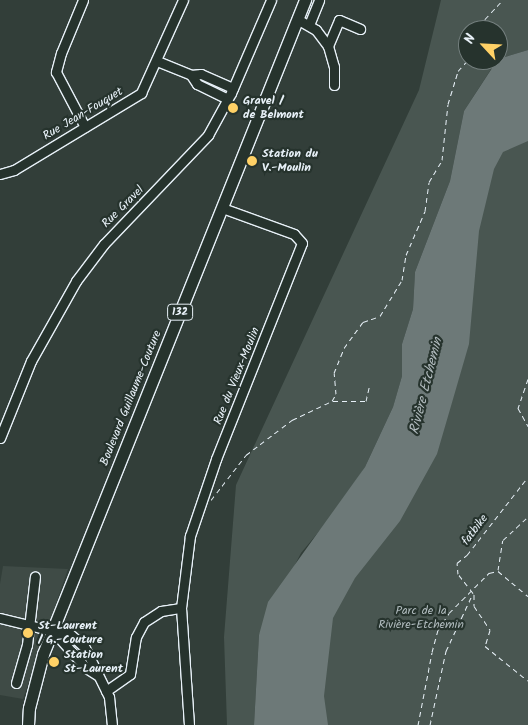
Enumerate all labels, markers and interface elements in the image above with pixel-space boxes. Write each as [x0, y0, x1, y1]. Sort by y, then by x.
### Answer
north arrow [458, 20, 508, 70]
text: N [458, 30, 482, 48]
street label: Rue Jean-Fouquet [40, 85, 126, 143]
place label: Gravel / de Belmont [243, 94, 304, 122]
marker: Gravel / de Belmont [227, 102, 239, 114]
place label: Station du V.-Moulin [262, 147, 318, 175]
marker: Station du V.-Moulin [246, 155, 258, 167]
street label: Rue Gravel [99, 183, 147, 231]
road number: 132 [166, 304, 194, 320]
street label: Rue du Vieux-Moulin [211, 325, 263, 427]
street label: Boulevard Guillaume-Couture [97, 328, 165, 468]
water label: Rivière Etchemin [406, 336, 446, 436]
street label: fatbike [459, 512, 491, 548]
park label: Parc de la Rivière-Etchemin [378, 604, 464, 632]
place label: St-Laurent / G.-Couture [38, 619, 103, 647]
marker: St-Laurent / G.-Couture [22, 627, 34, 639]
place label: Station St-Laurent [64, 648, 123, 676]
marker: Station St-Laurent [48, 656, 60, 668]

